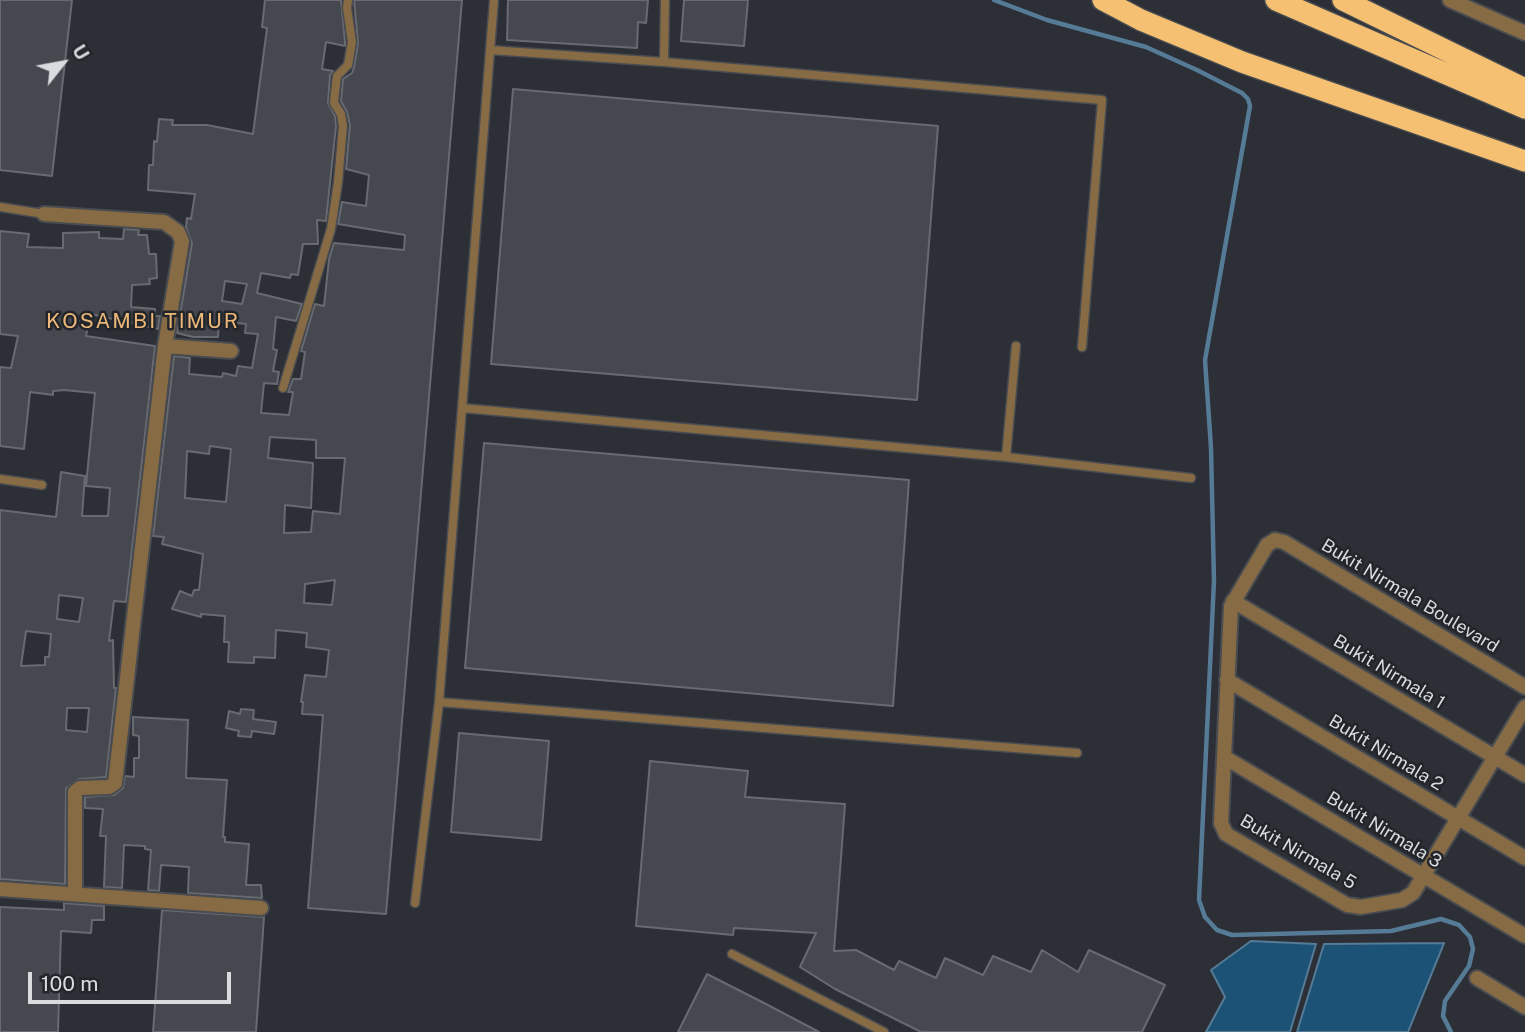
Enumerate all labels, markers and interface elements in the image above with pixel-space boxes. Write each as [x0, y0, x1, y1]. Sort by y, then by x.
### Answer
north arrow [28, 28, 98, 98]
text: U [68, 41, 94, 64]
district label: KOSAMBI TIMUR [48, 309, 238, 335]
street label: Bukit Nirmala Boulevard [1317, 534, 1503, 658]
street label: Bukit Nirmala 1 [1329, 630, 1449, 714]
street label: Bukit Nirmala 2 [1325, 710, 1447, 796]
street label: Bukit Nirmala 3 [1323, 787, 1445, 873]
street label: Bukit Nirmala 5 [1236, 810, 1360, 894]
scale bar [32, 958, 234, 1002]
text: 100 m [41, 971, 98, 996]

